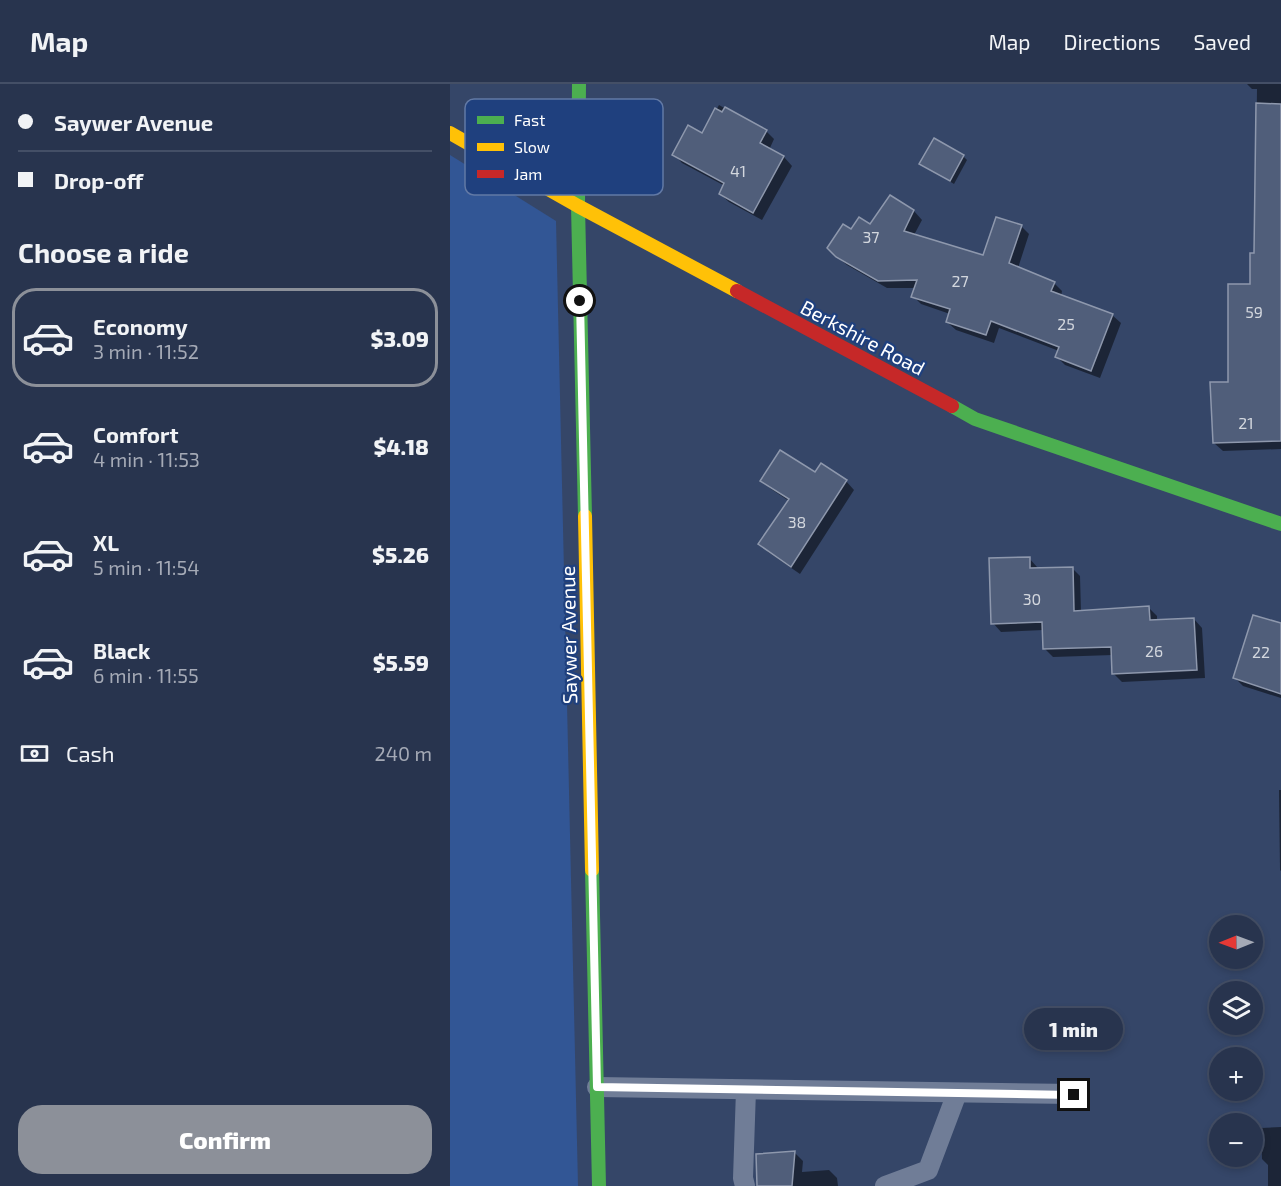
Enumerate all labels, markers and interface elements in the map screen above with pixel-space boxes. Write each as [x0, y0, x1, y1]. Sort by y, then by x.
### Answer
text: Map [30, 24, 88, 58]
text: Map [988, 29, 1031, 54]
text: Directions [1064, 29, 1160, 54]
text: Saved [1193, 29, 1251, 54]
legend [465, 99, 663, 195]
text: Saywer Avenue [54, 109, 213, 135]
text: Fast [514, 110, 545, 129]
text: Slow [514, 137, 550, 156]
house number: 41 [730, 161, 746, 180]
text: Jam [514, 164, 542, 183]
text: Drop-off [54, 167, 143, 193]
house number: 37 [862, 227, 880, 246]
text: Choose a ride [18, 236, 189, 268]
house number: 27 [951, 271, 969, 290]
route start [566, 287, 593, 314]
street label: Berkshire Road [797, 294, 929, 380]
house number: 59 [1245, 302, 1263, 321]
icon: car [21, 311, 75, 365]
text: Economy [93, 313, 188, 339]
house number: 25 [1057, 314, 1075, 333]
text: $3.09 [371, 325, 429, 351]
text: 3 min · 11:52 [93, 339, 199, 363]
house number: 21 [1238, 413, 1254, 432]
icon: car [21, 419, 75, 473]
text: Comfort [93, 421, 178, 447]
text: $4.18 [373, 433, 429, 459]
text: 4 min · 11:53 [93, 447, 200, 471]
house number: 38 [788, 512, 806, 531]
icon: car [21, 527, 75, 581]
text: XL [93, 529, 119, 555]
text: $5.26 [372, 541, 429, 567]
text: 5 min · 11:54 [93, 555, 200, 579]
street label: Saywer Avenue [555, 566, 581, 704]
house number: 30 [1023, 589, 1041, 608]
icon: car [21, 635, 75, 689]
text: Black [93, 637, 150, 663]
house number: 26 [1145, 641, 1163, 660]
house number: 22 [1252, 642, 1270, 661]
text: $5.59 [373, 649, 429, 675]
text: 6 min · 11:55 [93, 663, 199, 687]
icon: cash [18, 737, 51, 770]
text: Cash [66, 740, 115, 766]
text: 240 m [374, 741, 432, 765]
north arrow [1209, 915, 1263, 969]
map controls [1209, 915, 1263, 1167]
button: layers [1209, 981, 1263, 1035]
callout: 1 min [1024, 1008, 1124, 1050]
text: 1 min [1049, 1017, 1098, 1041]
button: + [1209, 1047, 1263, 1101]
route end [1060, 1081, 1087, 1108]
button: Confirm [18, 1105, 432, 1174]
button: − [1209, 1113, 1263, 1167]

